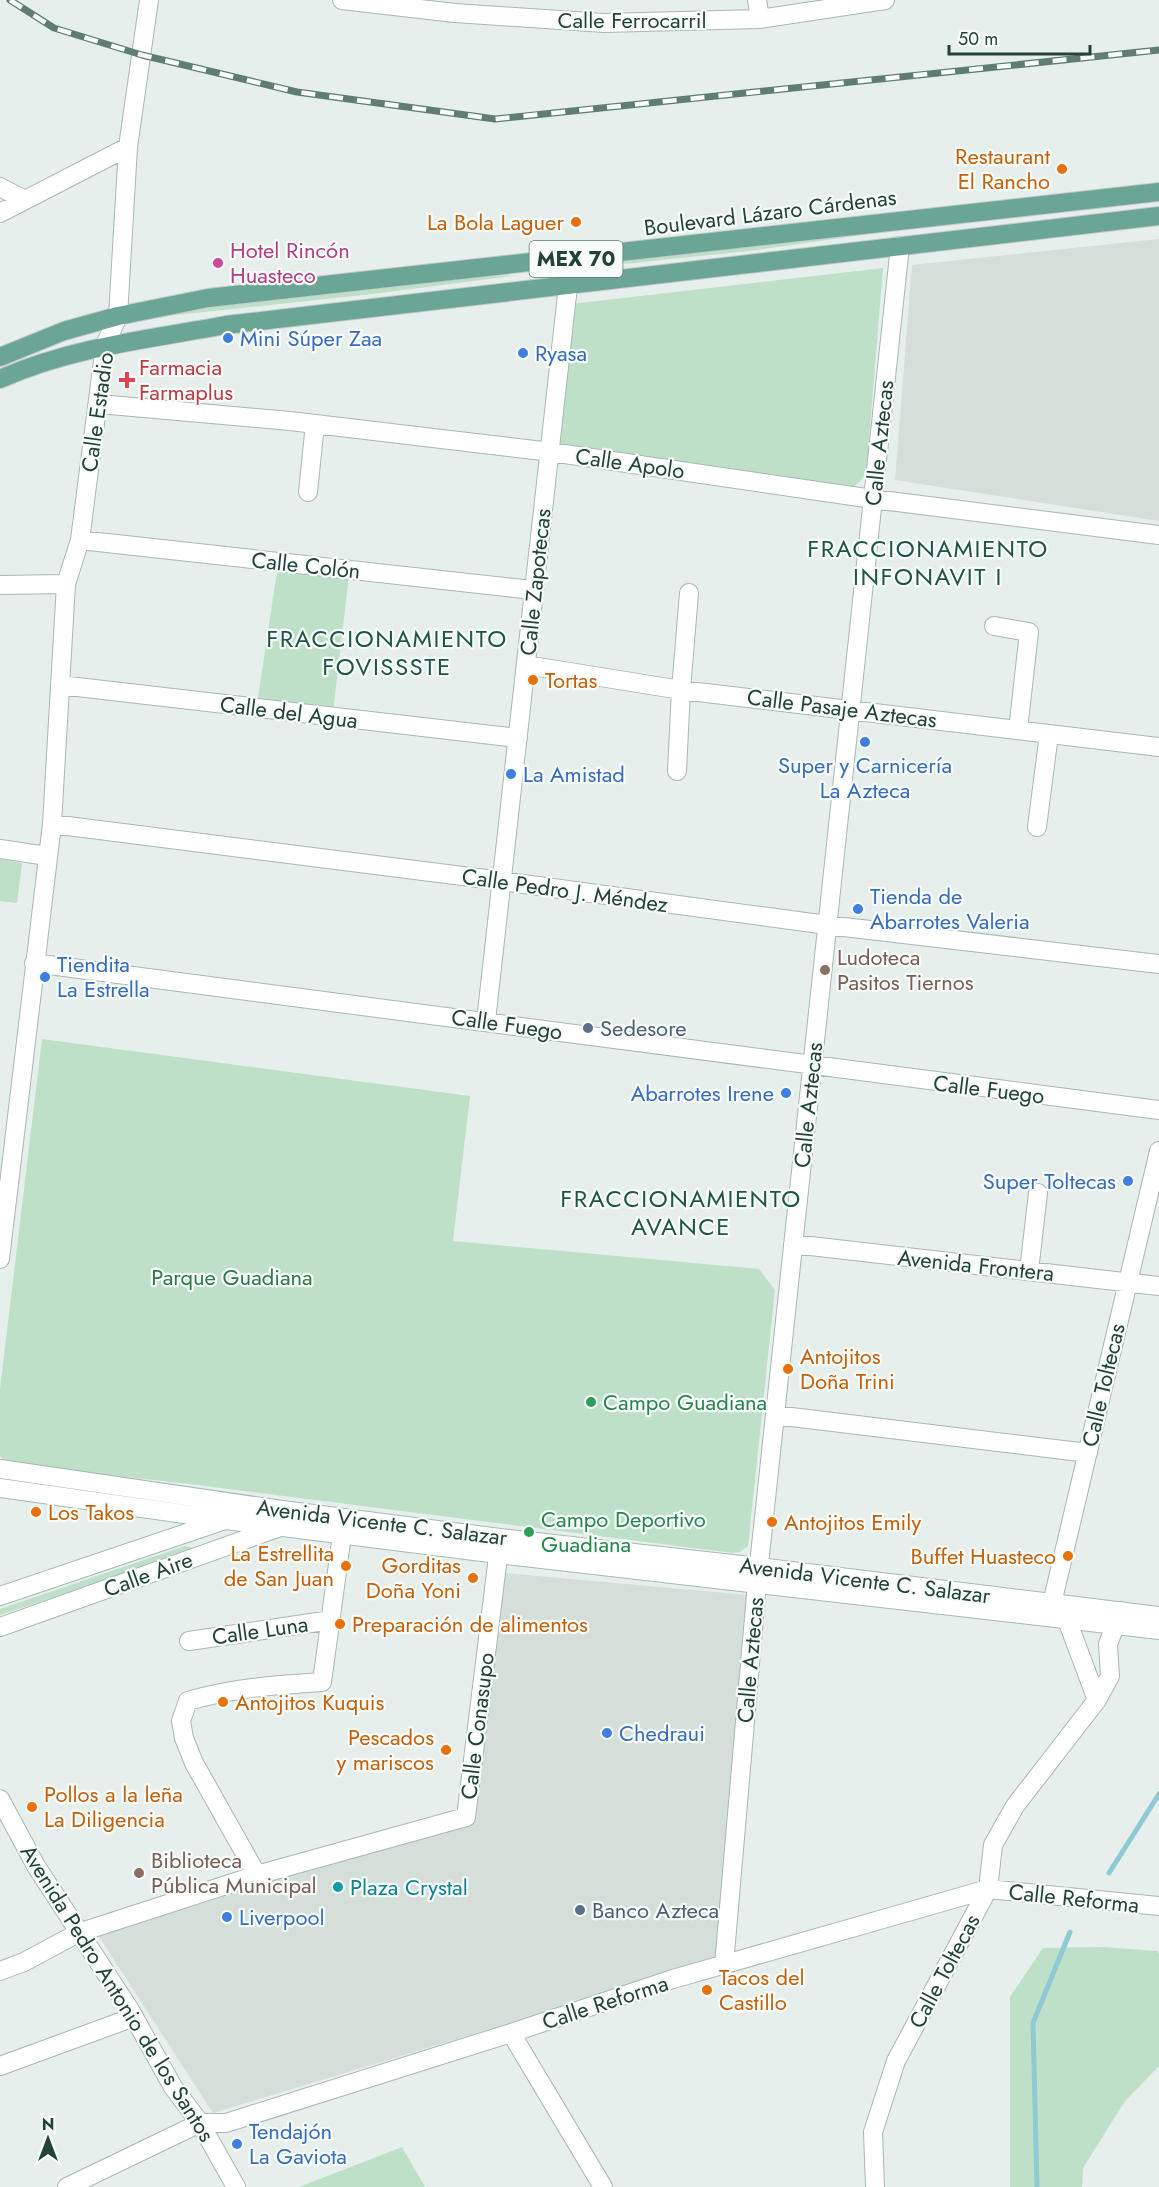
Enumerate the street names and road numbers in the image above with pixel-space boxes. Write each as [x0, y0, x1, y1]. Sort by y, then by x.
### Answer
street label: Calle Ferrocarril [557, 4, 707, 36]
street label: Boulevard Lázaro Cárdenas [642, 181, 898, 243]
road number: MEX 70 [530, 241, 622, 277]
street label: Calle Estadio [73, 350, 121, 474]
street label: Calle Aztecas [857, 379, 902, 507]
street label: Calle Apolo [573, 440, 687, 486]
street label: Calle Zapotecas [511, 507, 559, 657]
street label: Calle Colón [250, 543, 362, 587]
street label: Calle Pasaje Aztecas [745, 680, 939, 736]
street label: Calle del Agua [218, 688, 360, 736]
street label: Calle Pedro J. Méndez [460, 860, 670, 920]
street label: Calle Fuego [449, 1000, 565, 1048]
street label: Calle Aztecas [786, 1041, 831, 1169]
street label: Calle Fuego [932, 1066, 1046, 1112]
street label: Avenida Frontera [896, 1241, 1056, 1289]
street label: Calle Toltecas [1073, 1320, 1133, 1450]
street label: Avenida Vicente C. Salazar [255, 1491, 510, 1553]
street label: Calle Aire [99, 1543, 197, 1605]
street label: Avenida Vicente C. Salazar [738, 1549, 993, 1611]
street label: Calle Aztecas [729, 1596, 771, 1724]
street label: Calle Luna [210, 1607, 310, 1653]
street label: Calle Conasupo [452, 1651, 502, 1801]
street label: Avenida Pedro Antonio de los Santos [13, 1838, 223, 2148]
street label: Calle Reforma [1007, 1875, 1141, 1921]
street label: Calle Toltecas [900, 1908, 988, 2034]
street label: Calle Reforma [538, 1967, 672, 2037]

